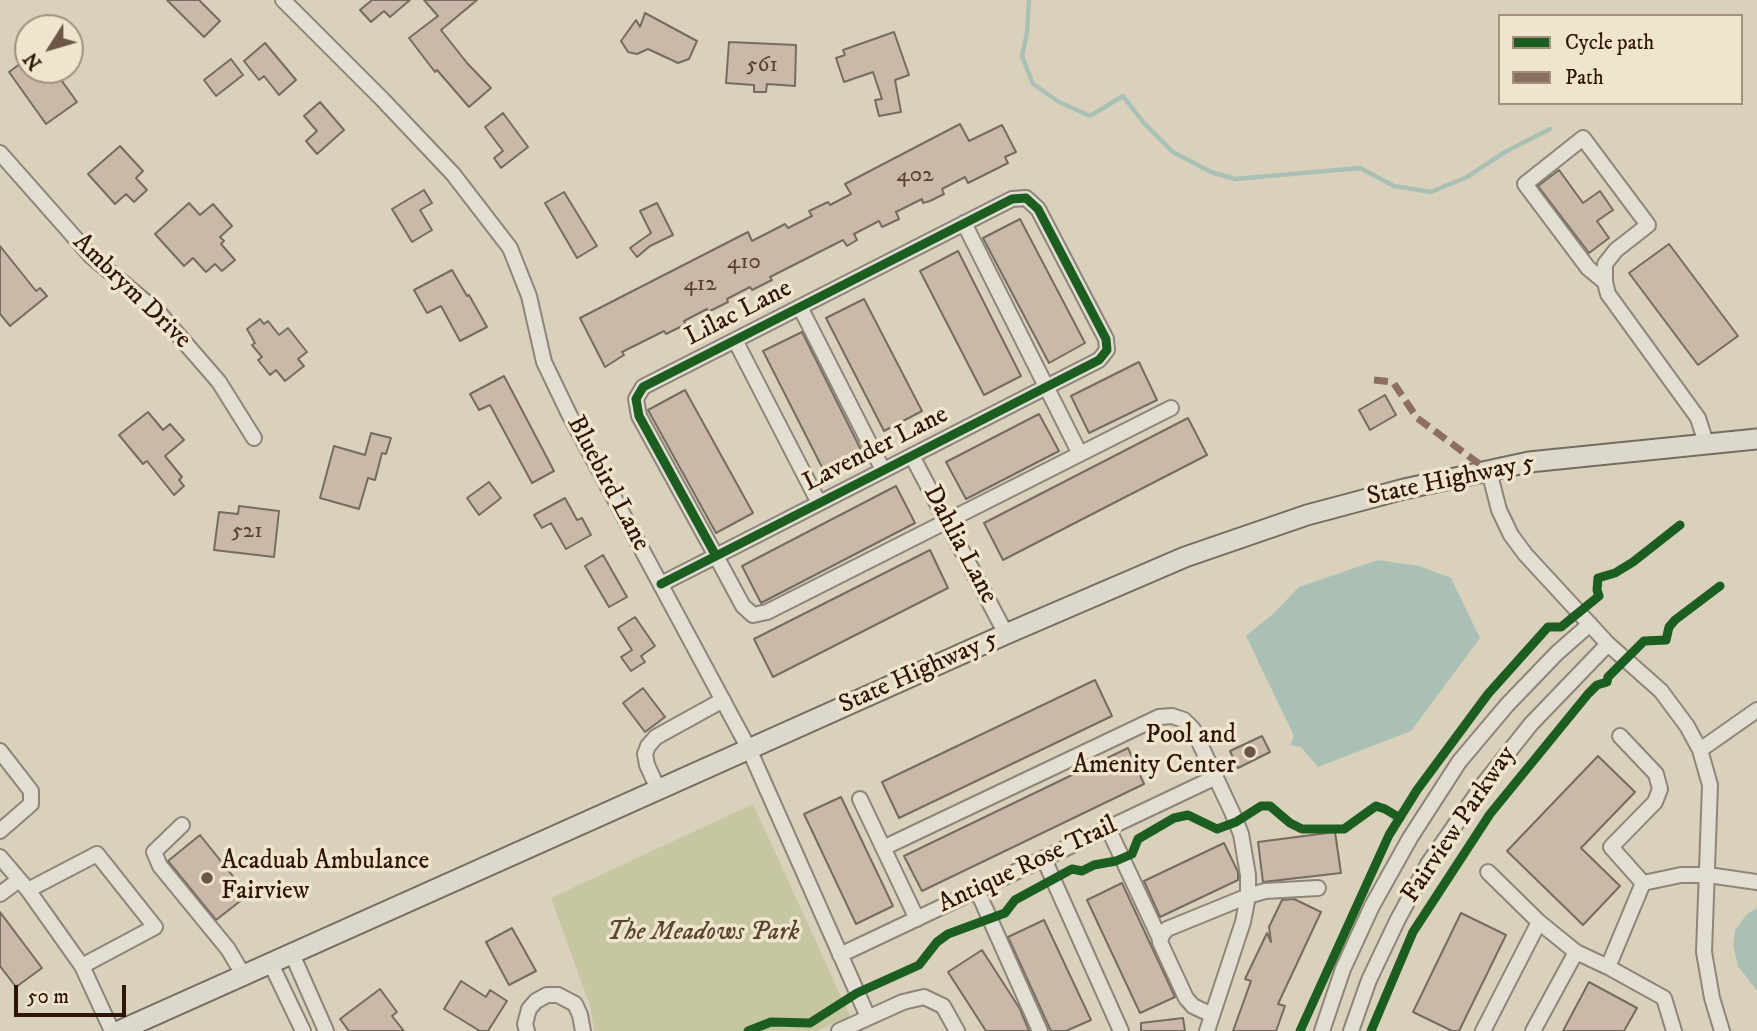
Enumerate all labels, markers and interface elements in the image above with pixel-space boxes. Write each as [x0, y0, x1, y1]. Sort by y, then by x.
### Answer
north arrow [14, 14, 84, 84]
legend [1498, 14, 1743, 105]
text: Cycle path [1565, 30, 1654, 56]
text: N [20, 48, 47, 74]
house number: 561 [746, 52, 778, 80]
text: Path [1565, 65, 1604, 91]
house number: 402 [897, 162, 933, 190]
street label: Ambrym Drive [65, 228, 197, 356]
house number: 410 [727, 249, 761, 277]
house number: 412 [684, 271, 716, 299]
street label: Lilac Lane [681, 274, 797, 354]
street label: Lavender Lane [798, 400, 954, 500]
street label: Bluebird Lane [558, 411, 656, 557]
street label: State Highway 5 [1364, 448, 1538, 514]
street label: Dahlia Lane [915, 481, 1003, 609]
house number: 521 [231, 518, 263, 546]
street label: State Highway 5 [835, 624, 1003, 722]
place label: Pool and Amenity Center [1073, 721, 1236, 782]
street label: Fairview Parkway [1396, 741, 1524, 909]
marker: Pool and Amenity Center [1242, 744, 1258, 760]
street label: Antique Rose Trail [934, 811, 1122, 921]
place label: Acaduab Ambulance Fairview [221, 847, 429, 908]
marker: Acaduab Ambulance Fairview [199, 870, 215, 886]
park label: The Meadows Park [607, 918, 799, 950]
scale bar [18, 972, 130, 1016]
text: 50 m [27, 984, 69, 1010]

